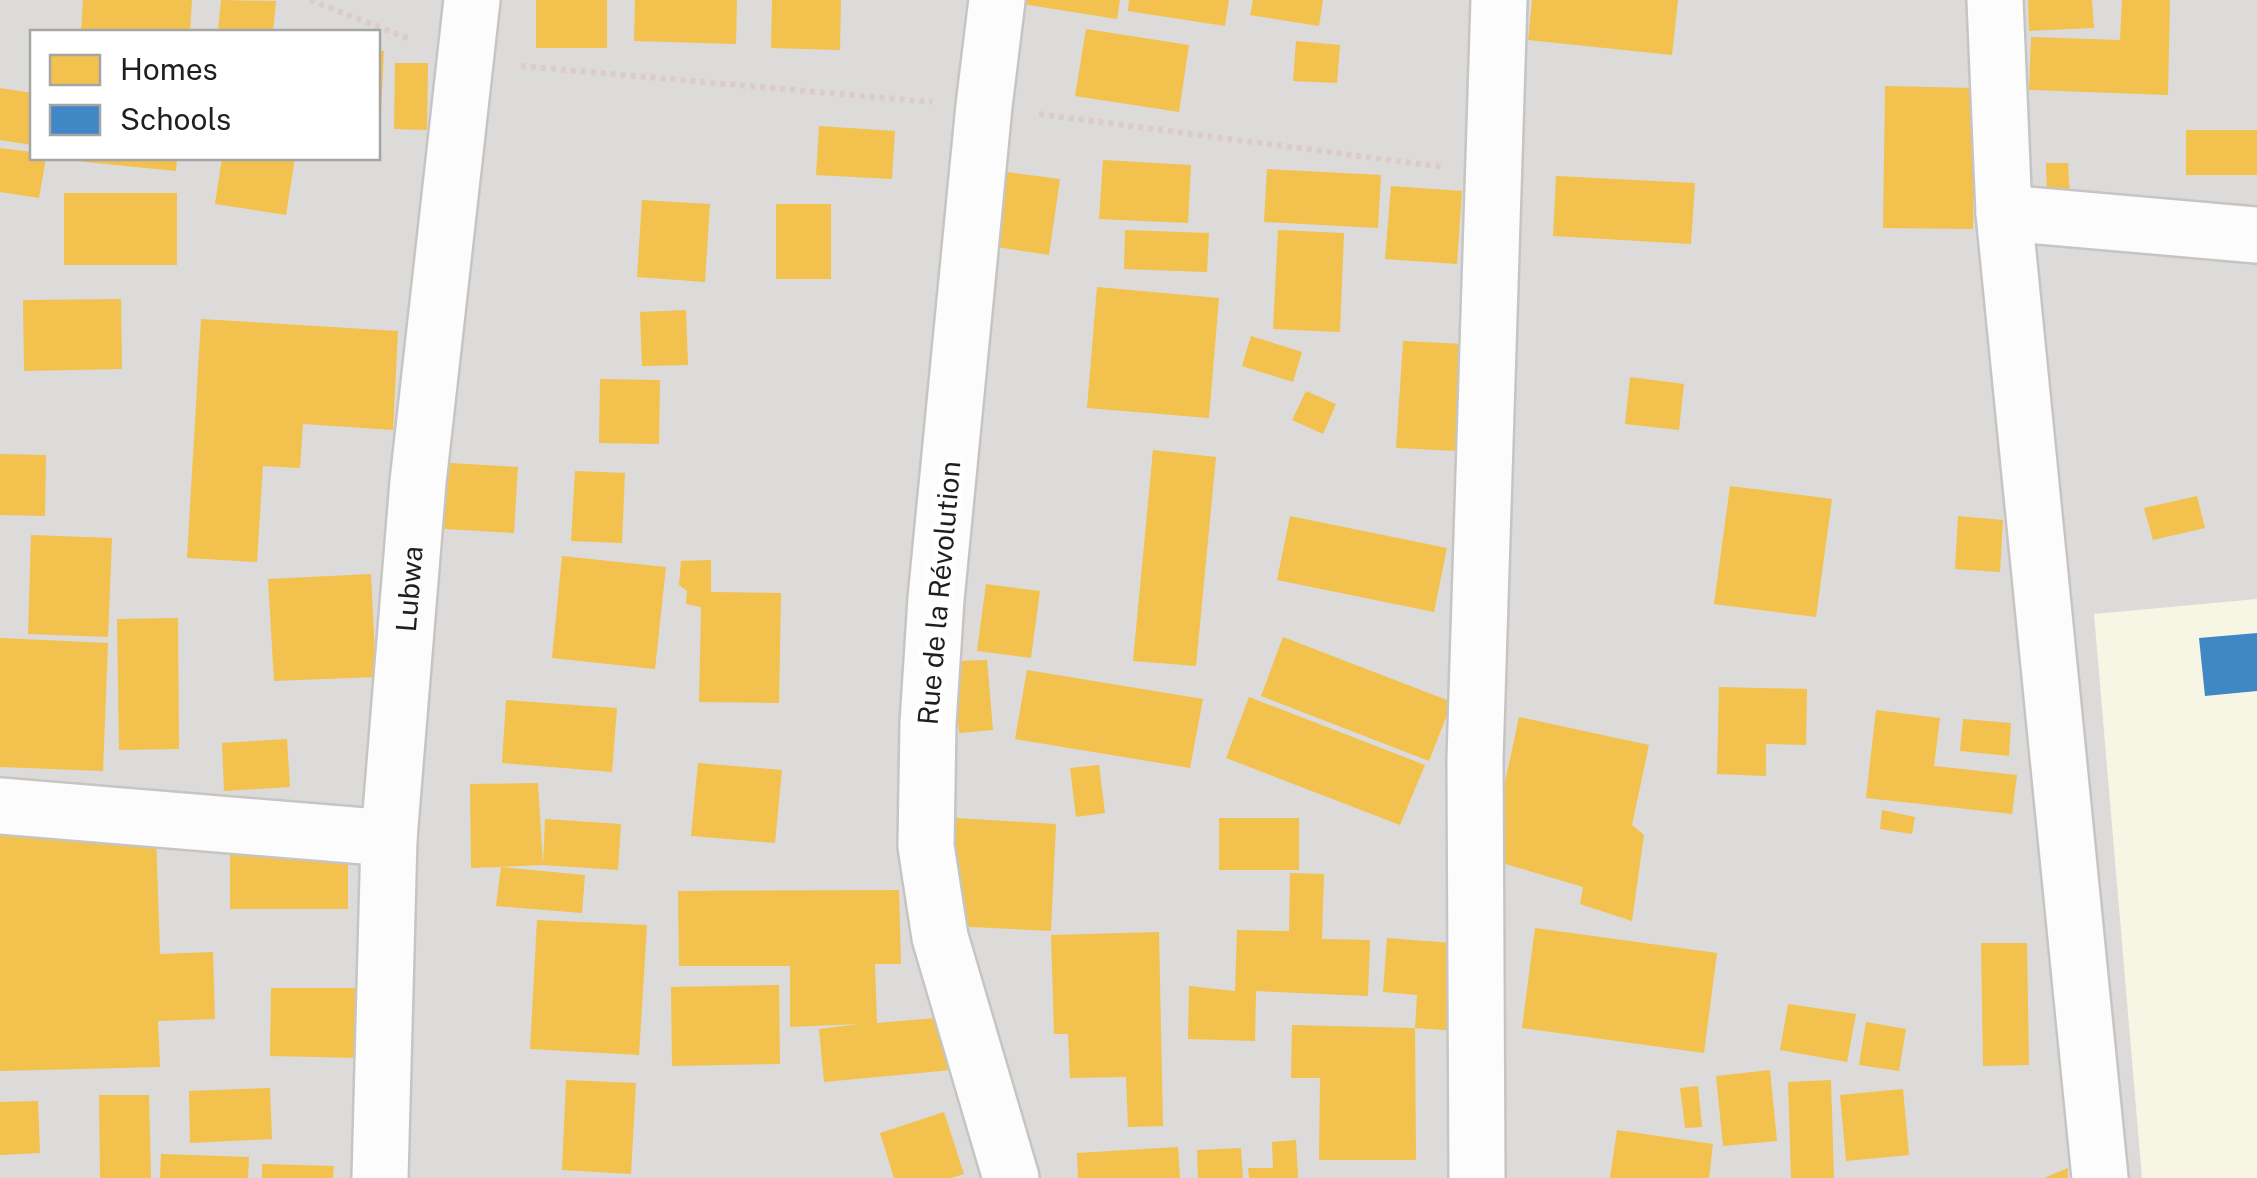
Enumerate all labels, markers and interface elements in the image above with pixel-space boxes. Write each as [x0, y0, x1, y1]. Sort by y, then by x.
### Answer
legend [30, 30, 380, 160]
text: Homes [120, 51, 218, 87]
text: Schools [120, 101, 231, 137]
street label: Rue de la Révolution [911, 460, 966, 726]
street label: Lubwa [389, 545, 429, 633]

